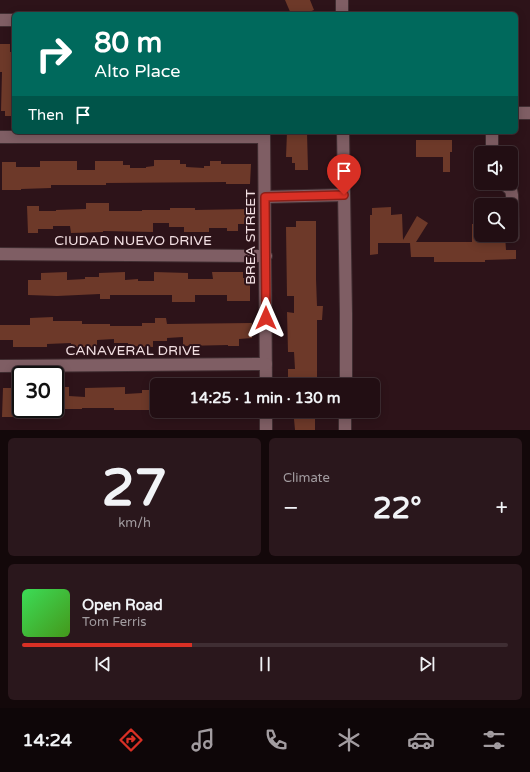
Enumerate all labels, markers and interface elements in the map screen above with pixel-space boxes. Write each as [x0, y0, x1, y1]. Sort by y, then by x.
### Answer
text: 80 m [94, 26, 162, 60]
icon: right [28, 28, 80, 80]
text: Alto Place [94, 60, 180, 82]
icon: arrive [72, 104, 94, 126]
text: Then [28, 106, 64, 124]
map controls [474, 146, 518, 242]
button: sound [474, 146, 518, 190]
pin [327, 154, 361, 195]
icon: arrive [333, 160, 355, 182]
street label: BREA STREET [242, 189, 259, 285]
button: search [474, 198, 518, 242]
street label: CIUDAD NUEVO DRIVE [54, 232, 212, 249]
position arrow [245, 297, 287, 339]
street label: CANAVERAL DRIVE [65, 342, 201, 359]
speed limit sign: 30 [12, 366, 64, 418]
text: 14:25 · 1 min · 130 m [190, 389, 340, 407]
text: 27 [102, 457, 167, 520]
text: Climate [283, 470, 330, 486]
text: 22° [373, 490, 422, 527]
text: − [283, 495, 299, 521]
text: + [496, 495, 508, 521]
text: km/h [118, 515, 151, 531]
text: Open Road [82, 596, 163, 614]
text: Tom Ferris [82, 614, 146, 630]
icon: previous [92, 653, 114, 675]
icon: pause [254, 653, 276, 675]
icon: next [416, 653, 438, 675]
icon: directions [117, 726, 145, 754]
icon: music [189, 726, 217, 754]
icon: phone [262, 726, 290, 754]
icon: climate [335, 726, 363, 754]
icon: car [407, 726, 435, 754]
icon: filters [480, 726, 508, 754]
text: 14:24 [22, 729, 72, 751]

